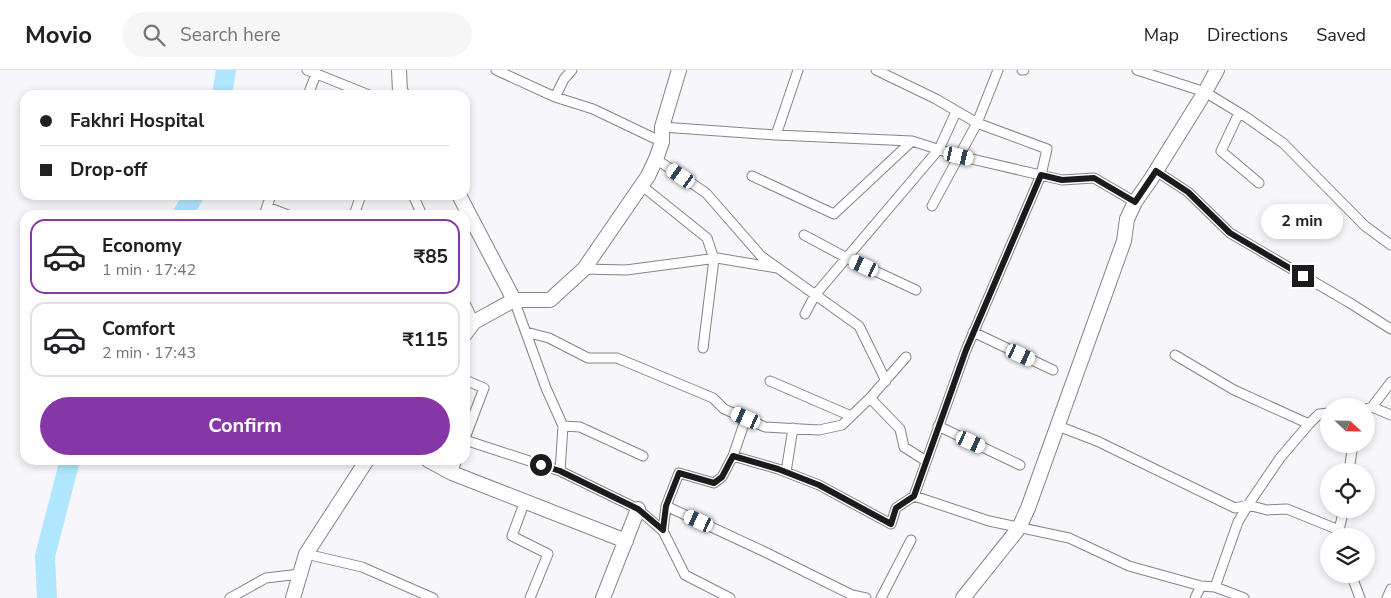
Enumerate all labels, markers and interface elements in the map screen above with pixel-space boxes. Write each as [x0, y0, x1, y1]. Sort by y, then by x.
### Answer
search box [122, 12, 472, 57]
text: Movio [25, 19, 92, 51]
icon: search [140, 21, 168, 49]
text: Search here [180, 22, 281, 48]
text: Map [1144, 23, 1179, 47]
text: Directions [1207, 23, 1288, 47]
text: Saved [1316, 23, 1366, 47]
text: Fakhri Hospital [70, 108, 204, 134]
car [942, 145, 975, 167]
text: Drop-off [70, 157, 147, 183]
car [664, 161, 697, 191]
callout: 2 min [1262, 204, 1344, 238]
text: 2 min [1281, 210, 1323, 232]
text: Economy [102, 233, 182, 259]
icon: car [42, 234, 87, 279]
text: ₹85 [414, 244, 448, 270]
car [847, 253, 880, 279]
text: 1 min · 17:42 [102, 259, 196, 281]
route end [1292, 265, 1314, 287]
text: Comfort [102, 316, 175, 342]
icon: car [42, 317, 87, 362]
text: ₹115 [402, 327, 448, 353]
text: 2 min · 17:43 [102, 342, 196, 364]
car [1004, 342, 1037, 368]
button: Confirm [40, 397, 450, 455]
north arrow [1320, 398, 1375, 452]
map controls [1320, 398, 1375, 583]
car [729, 405, 762, 431]
car [954, 429, 987, 455]
route start [530, 454, 552, 476]
button: locate [1320, 463, 1375, 518]
car [682, 508, 715, 534]
button: layers [1320, 528, 1375, 583]

